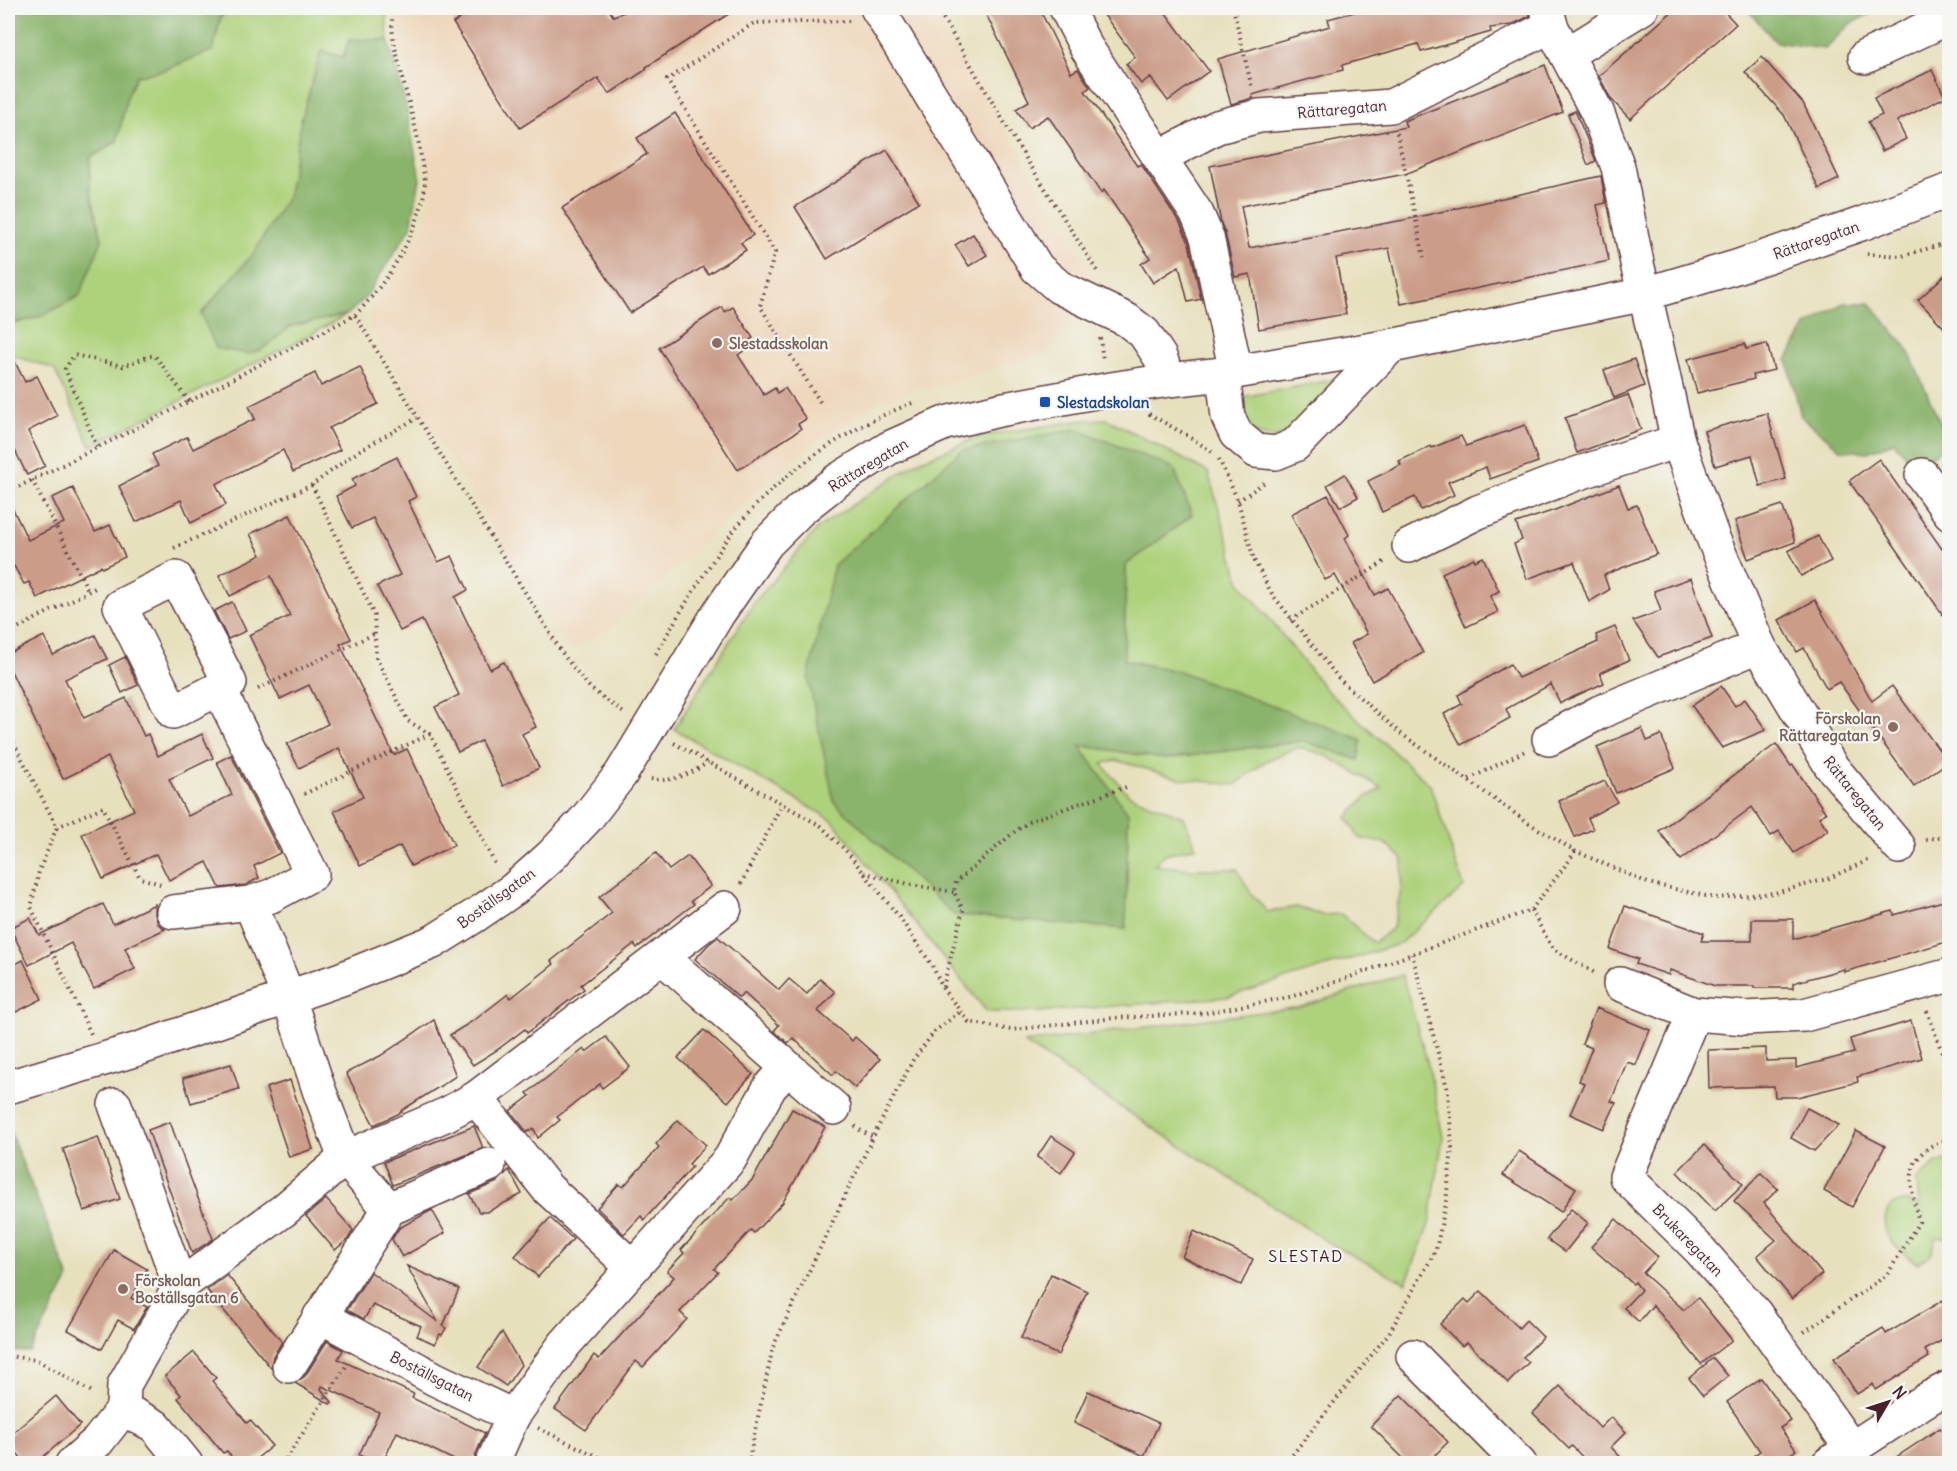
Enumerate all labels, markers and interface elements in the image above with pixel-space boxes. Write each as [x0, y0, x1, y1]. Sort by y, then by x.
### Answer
street label: Rättaregatan [1296, 96, 1388, 122]
street label: Rättaregatan [1770, 216, 1862, 264]
place label: Slestadsskolan [729, 334, 829, 353]
marker: Slestadsskolan [710, 336, 724, 350]
place label: Slestadskolan [1057, 393, 1150, 412]
marker: Slestadskolan [1038, 395, 1052, 409]
street label: Rättaregatan [825, 434, 912, 496]
place label: Förskolan Rättaregatan 9 [1779, 709, 1881, 746]
marker: Förskolan Rättaregatan 9 [1886, 720, 1900, 734]
street label: Rättaregatan [1819, 752, 1891, 834]
street label: Boställsgatan [453, 863, 539, 933]
street label: Brukaregatan [1649, 1200, 1728, 1281]
district label: SLESTAD [1268, 1246, 1344, 1266]
place label: Förskolan Boställsgatan 6 [135, 1271, 239, 1308]
marker: Förskolan Boställsgatan 6 [116, 1282, 130, 1296]
street label: Boställsgatan [387, 1347, 477, 1405]
north arrow [1858, 1372, 1918, 1432]
text: N [1888, 1382, 1911, 1403]

